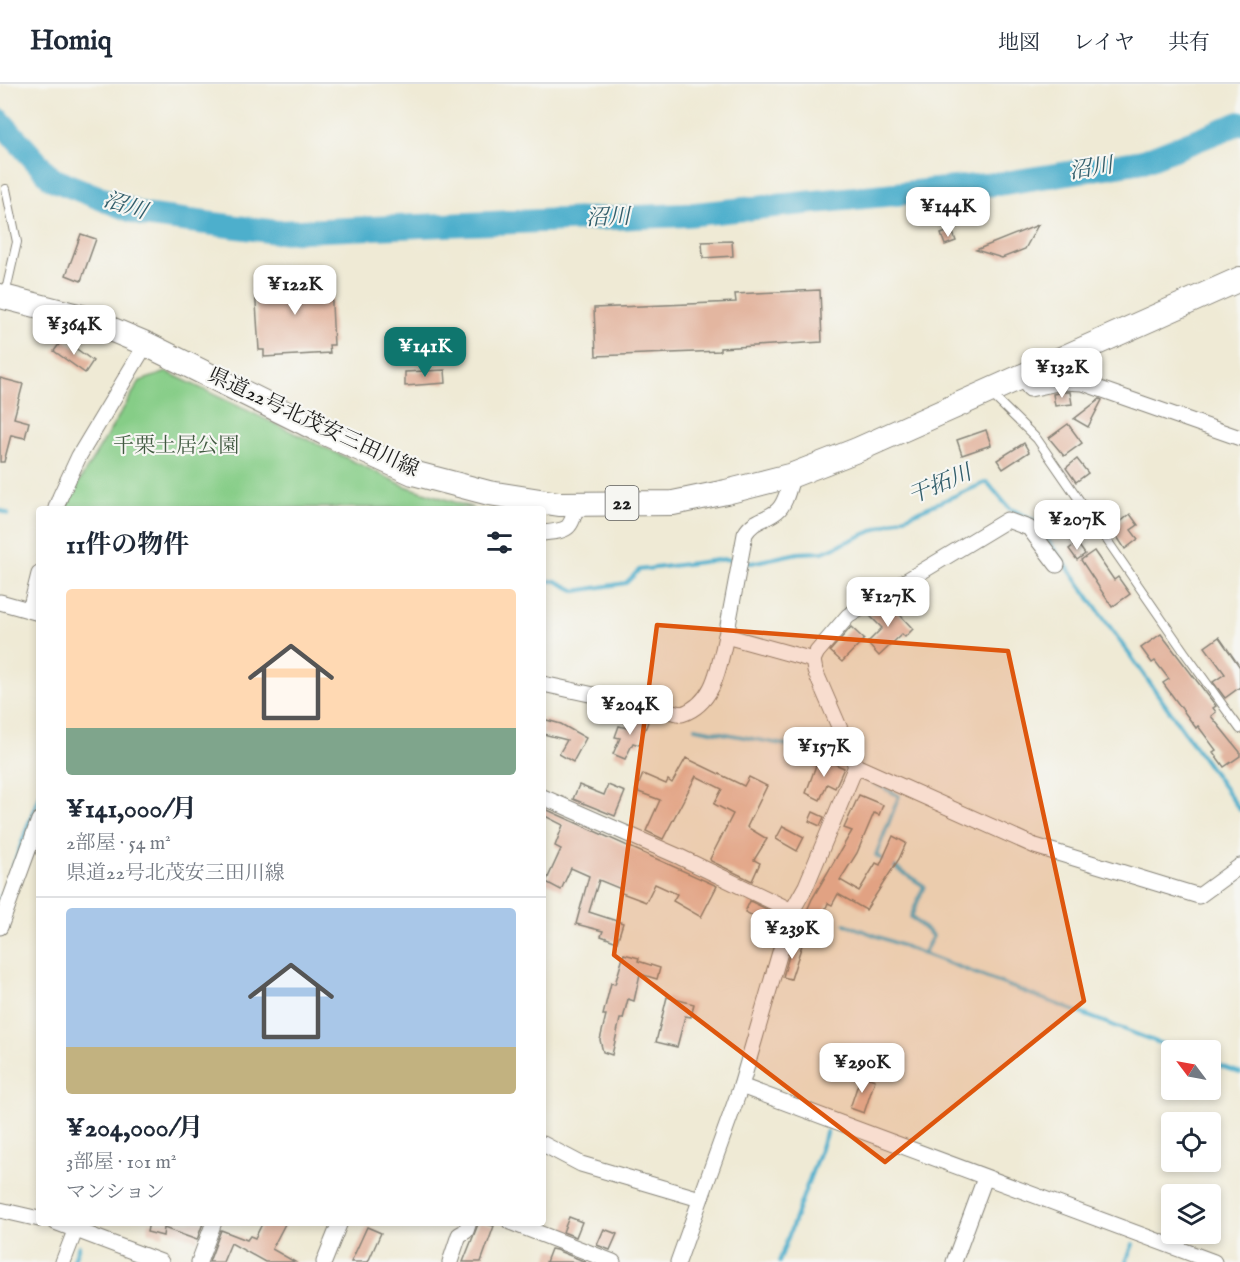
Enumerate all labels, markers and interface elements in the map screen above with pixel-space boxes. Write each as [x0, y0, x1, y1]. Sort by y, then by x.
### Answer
text: Homiq [30, 24, 112, 59]
text: 地図 [998, 30, 1040, 57]
text: レイヤ [1073, 30, 1135, 57]
text: 共有 [1168, 30, 1210, 57]
water label: 沼川 [1067, 151, 1117, 186]
water label: 沼川 [100, 186, 152, 227]
pin: ¥144K [906, 187, 990, 238]
text: ¥144K [920, 194, 976, 219]
water label: 沼川 [586, 203, 632, 233]
pin: ¥122K [253, 265, 337, 316]
text: ¥122K [267, 272, 323, 297]
pin: ¥364K [32, 305, 116, 356]
text: ¥364K [47, 312, 101, 337]
pin: ¥141K [383, 327, 467, 378]
text: ¥141K [398, 334, 452, 359]
pin: ¥132K [1020, 348, 1104, 399]
text: ¥132K [1035, 355, 1089, 380]
street label: 県道22号北茂安三田川線 [203, 362, 423, 484]
park label: 千栗土居公園 [113, 433, 239, 460]
water label: 干拓川 [904, 458, 978, 511]
road number: 22 [606, 486, 638, 520]
pin: ¥207K [1035, 500, 1119, 551]
text: ¥207K [1048, 507, 1106, 532]
icon: filters [483, 526, 516, 559]
text: 11件の物件 [66, 529, 189, 562]
pin: ¥127K [846, 577, 930, 628]
text: ¥127K [860, 584, 916, 609]
icon: home [237, 628, 345, 736]
pin: ¥204K [588, 685, 672, 736]
text: ¥204K [601, 692, 659, 717]
pin: ¥157K [782, 727, 866, 778]
text: ¥157K [797, 734, 851, 759]
text: ¥141,000/月 [66, 793, 197, 826]
text: 2部屋 · 54 m² [66, 831, 171, 856]
text: 県道22号北茂安三田川線 [66, 861, 285, 886]
pin: ¥239K [750, 909, 834, 960]
text: ¥239K [765, 916, 819, 941]
icon: home [237, 947, 345, 1055]
north arrow [1161, 1040, 1221, 1100]
map controls [1161, 1040, 1221, 1244]
pin: ¥290K [820, 1043, 904, 1094]
text: ¥290K [834, 1050, 890, 1075]
text: ¥204,000/月 [66, 1112, 203, 1145]
button: locate [1161, 1112, 1221, 1172]
text: 3部屋 · 101 m² [66, 1150, 177, 1175]
text: マンション [66, 1180, 165, 1205]
button: layers [1161, 1184, 1221, 1244]

